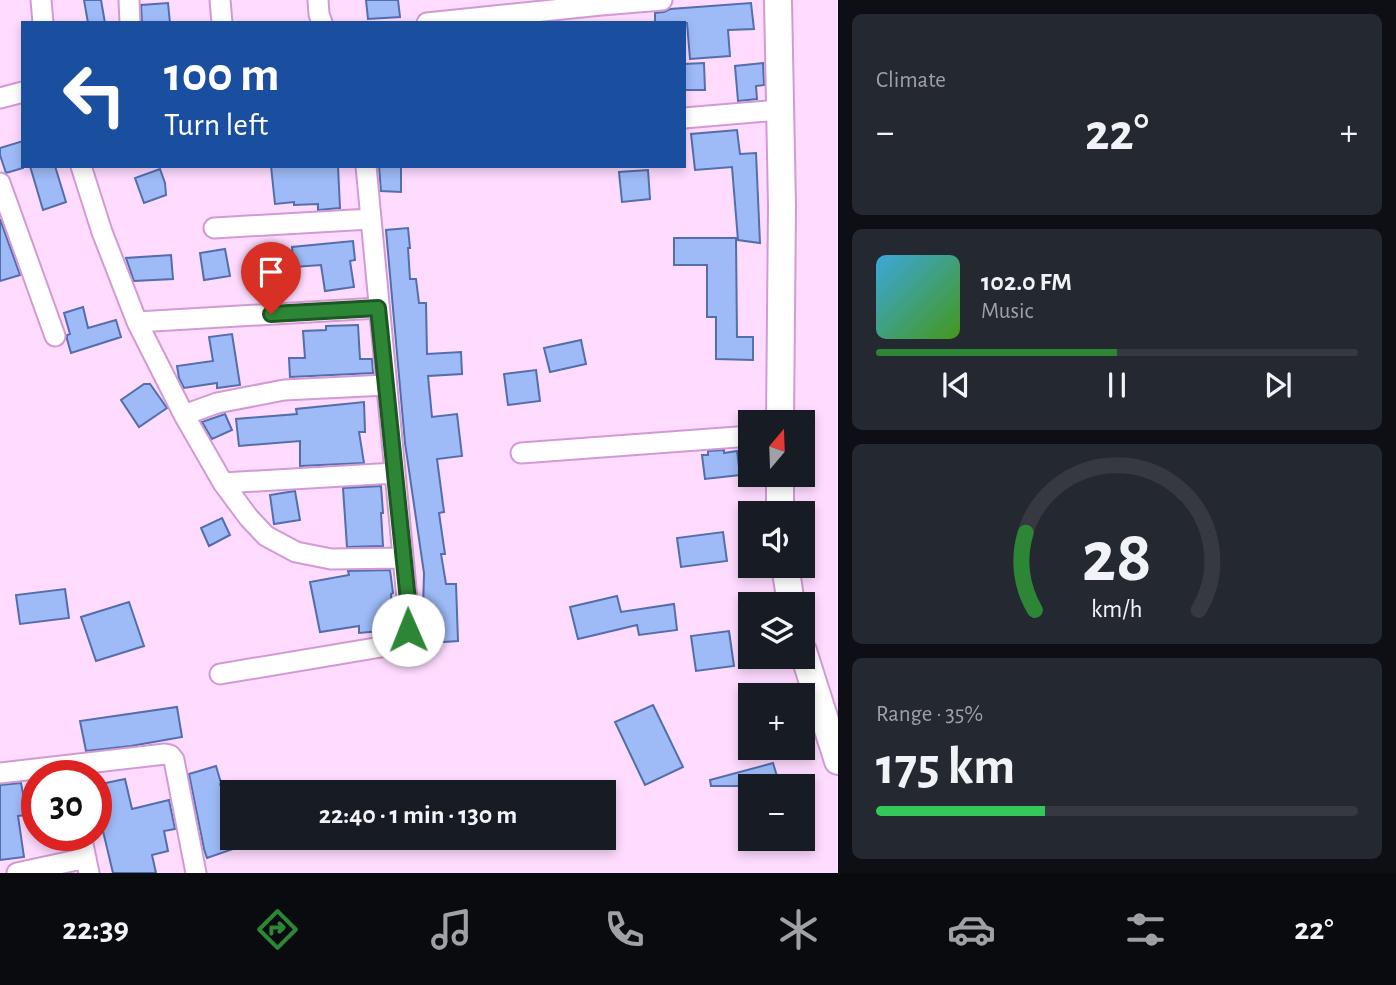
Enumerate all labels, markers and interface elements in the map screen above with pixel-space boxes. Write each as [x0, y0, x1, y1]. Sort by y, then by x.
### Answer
icon: left [49, 49, 140, 140]
text: 100 m [164, 51, 280, 100]
text: Climate [876, 69, 946, 92]
text: 22° [1085, 107, 1149, 159]
text: Turn left [164, 109, 268, 141]
text: − [876, 114, 894, 152]
text: + [1340, 114, 1358, 152]
pin [241, 242, 301, 314]
icon: arrive [252, 253, 290, 291]
text: 102.0 FM [981, 269, 1072, 295]
text: Music [981, 300, 1033, 323]
icon: previous [937, 366, 975, 404]
icon: pause [1098, 366, 1136, 404]
icon: next [1259, 366, 1297, 404]
north arrow [738, 410, 816, 486]
map controls [738, 410, 815, 851]
button: sound [738, 501, 815, 578]
text: 28 [1082, 522, 1152, 595]
button: layers [738, 592, 815, 669]
position arrow [371, 593, 445, 667]
text: km/h [1091, 597, 1143, 622]
button: + [738, 683, 815, 760]
text: Range · 35% [876, 703, 983, 726]
text: 175 km [876, 741, 1015, 793]
speed limit sign: 30 [21, 760, 112, 851]
button: − [738, 774, 815, 851]
text: 22:40 · 1 min · 130 m [319, 802, 517, 828]
icon: directions [253, 905, 302, 954]
icon: music [427, 905, 476, 954]
icon: phone [600, 905, 649, 954]
icon: climate [774, 905, 823, 954]
icon: car [947, 905, 996, 954]
icon: filters [1121, 905, 1170, 954]
text: 22:39 [62, 913, 129, 945]
text: 22° [1294, 913, 1334, 945]

